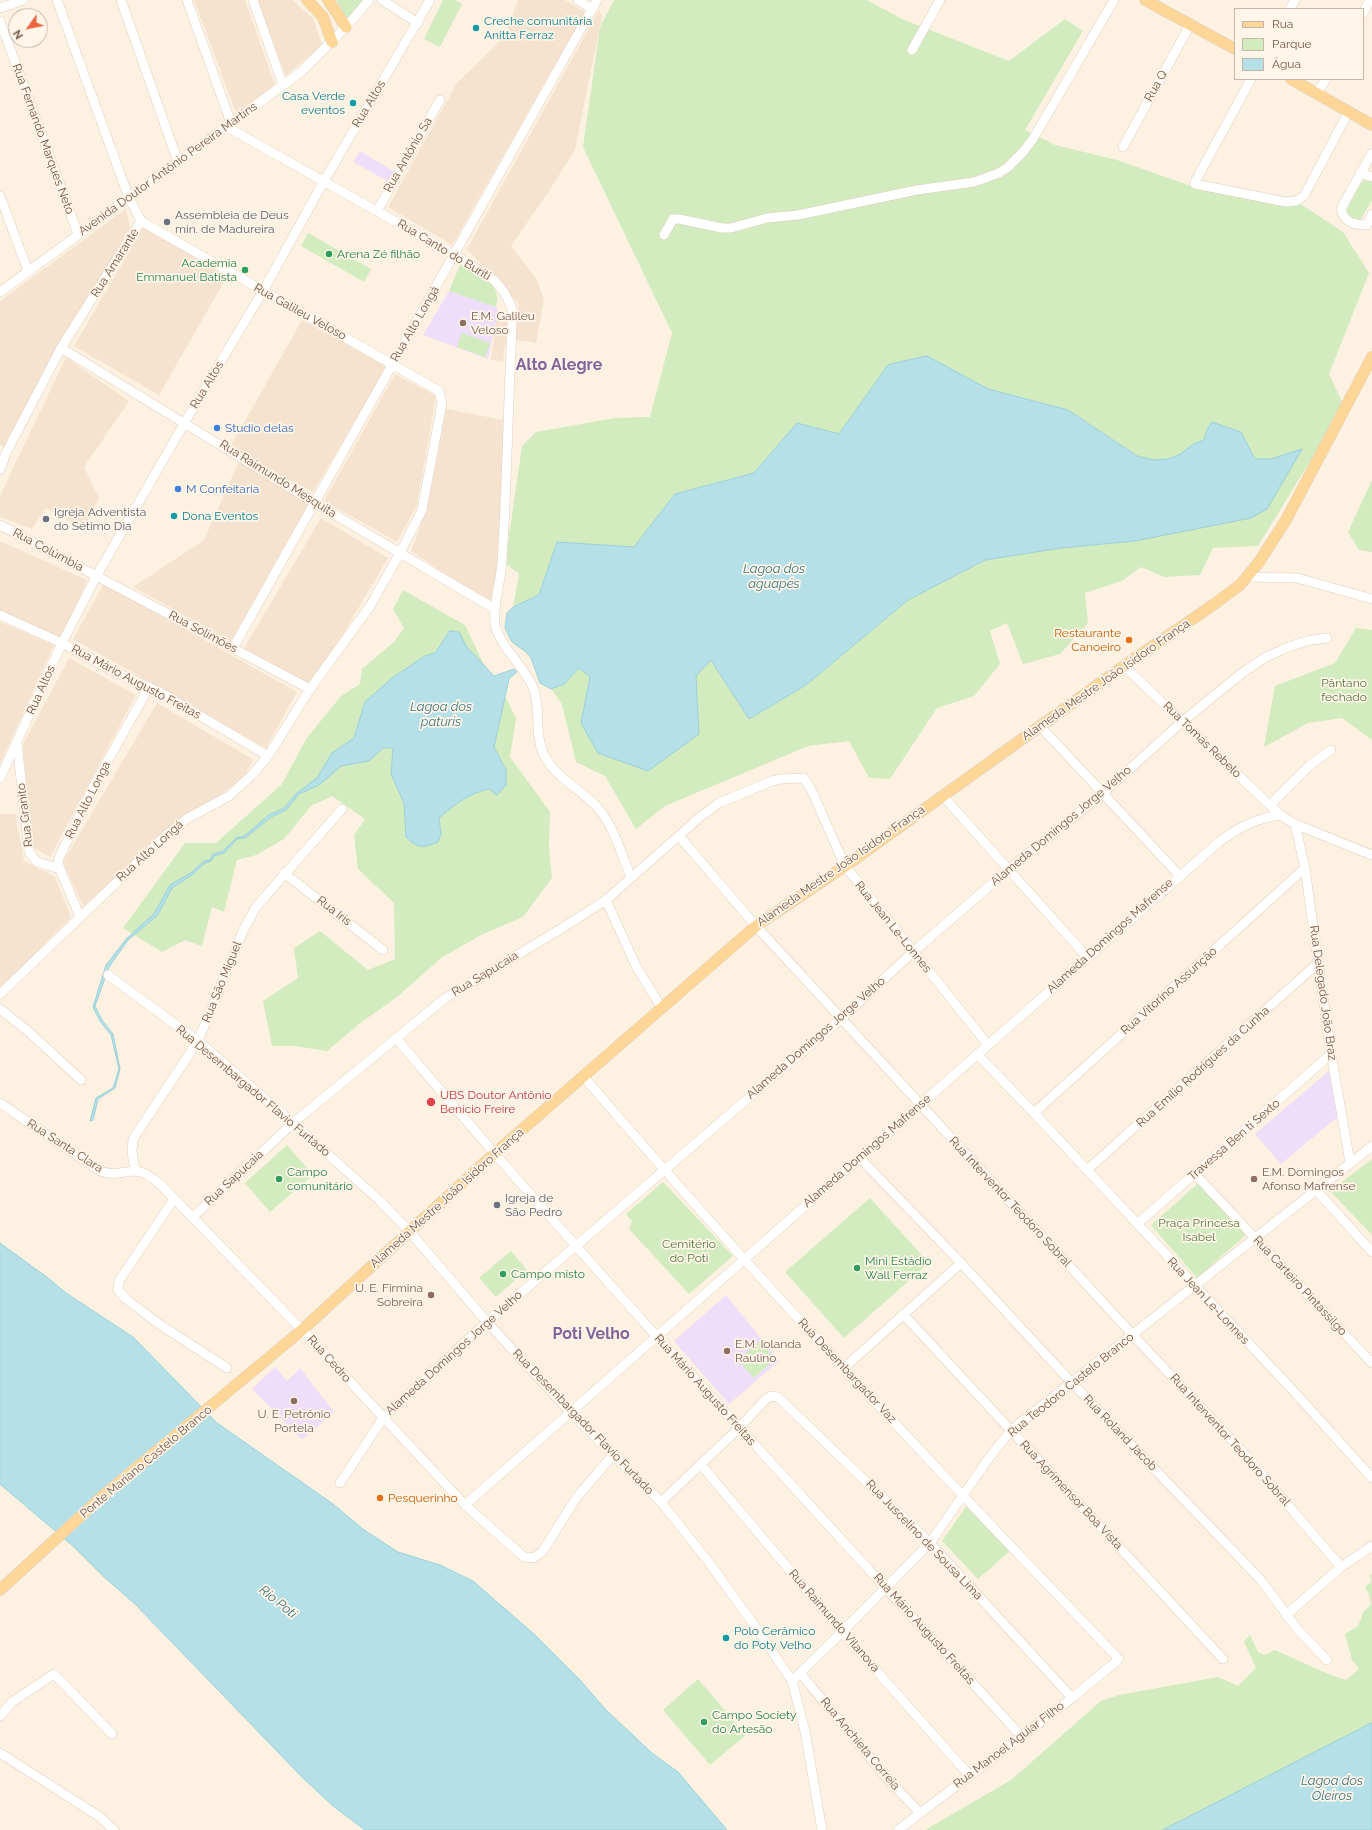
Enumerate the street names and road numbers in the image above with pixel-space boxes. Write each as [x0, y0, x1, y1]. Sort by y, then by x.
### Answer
street label: Rua Fernando Marques Neto [9, 62, 77, 216]
street label: Rua Q [1142, 68, 1170, 104]
street label: Rua Altos [349, 78, 389, 130]
street label: Avenida Doutor Antônio Pereira Martins [76, 99, 260, 239]
street label: Rua Antônio Sa [381, 115, 435, 195]
street label: Rua Canto do Buriti [395, 216, 493, 284]
street label: Rua Amarante [88, 226, 142, 300]
street label: Rua Galileu Veloso [251, 281, 349, 343]
street label: Rua Alto Longá [388, 284, 442, 364]
street label: Rua Altos [187, 359, 227, 411]
street label: Rua Raimundo Mesquita [217, 437, 339, 521]
street label: Rua Colúmbia [10, 525, 86, 575]
street label: Rua Solimões [166, 608, 240, 656]
street label: Alameda Mestre João Isidoro França [1019, 616, 1193, 744]
street label: Rua Mário Augusto Freitas [69, 642, 203, 722]
street label: Rua Altos [24, 663, 58, 717]
street label: Rua Tomas Rebelo [1160, 699, 1244, 781]
street label: Rua Alto Longa [62, 759, 114, 841]
street label: Alameda Domingos Jorge Velho [988, 763, 1134, 889]
street label: Rua Granito [14, 782, 36, 848]
street label: Alameda Mestre João Isidoro França [754, 802, 928, 930]
street label: Rua Alto Longá [114, 817, 186, 885]
street label: Alameda Domingos Mafrense [1044, 876, 1176, 996]
street label: Rua Jean Le-Lonnes [852, 878, 934, 976]
street label: Rua Iris [314, 893, 354, 929]
street label: Rua Delegado João Braz [1306, 925, 1340, 1061]
street label: Rua São Miguel [199, 939, 245, 1025]
street label: Rua Vitorino Assunção [1118, 944, 1220, 1038]
street label: Rua Sapucaia [449, 948, 521, 1000]
street label: Alameda Domingos Jorge Velho [744, 974, 888, 1102]
street label: Rua Emílio Rodrigues da Cunha [1134, 1003, 1272, 1131]
street label: Rua Desembargador Flavio Furtado [173, 1022, 333, 1160]
street label: Alameda Domingos Mafrense [800, 1092, 934, 1210]
street label: Travessa Ben ti Sexto [1185, 1096, 1283, 1184]
street label: Rua Santa Clara [24, 1116, 106, 1176]
street label: Alameda Mestre João Isidoro França [367, 1125, 527, 1271]
street label: Rua Interventor Teodoro Sobral [946, 1134, 1074, 1270]
street label: Rua Sapucaia [202, 1147, 266, 1209]
street label: Rua Carteiro Pintassilgo [1250, 1233, 1350, 1339]
street label: Rua Jean Le-Lonnes [1164, 1255, 1252, 1347]
street label: Alameda Domingos Jorge Velho [383, 1288, 525, 1418]
street label: Rua Desembargador Vaz [795, 1316, 899, 1426]
street label: Rua Teodoro Castelo Branco [1005, 1330, 1137, 1440]
street label: Rua Mário Augusto Freitas [651, 1331, 759, 1449]
street label: Rua Cedro [304, 1332, 354, 1386]
street label: Rua Desembargador Flavio Furtado [509, 1346, 657, 1498]
street label: Rua Interventor Teodoro Sobral [1167, 1371, 1293, 1509]
street label: Rua Roland Jacob [1080, 1392, 1160, 1474]
street label: Ponte Mariano Castelo Branco [77, 1403, 215, 1521]
street label: Rua Agrimensor Boa Vista [1017, 1438, 1125, 1552]
street label: Rua Juscelino de Sousa Lima [863, 1477, 985, 1603]
street label: Rua Raimundo Vilanova [785, 1567, 883, 1675]
street label: Rua Mário Augusto Freitas [870, 1570, 978, 1688]
street label: Rua Anchieta Correia [817, 1695, 903, 1793]
street label: Rua Manoel Aguiar Filho [951, 1699, 1067, 1791]

